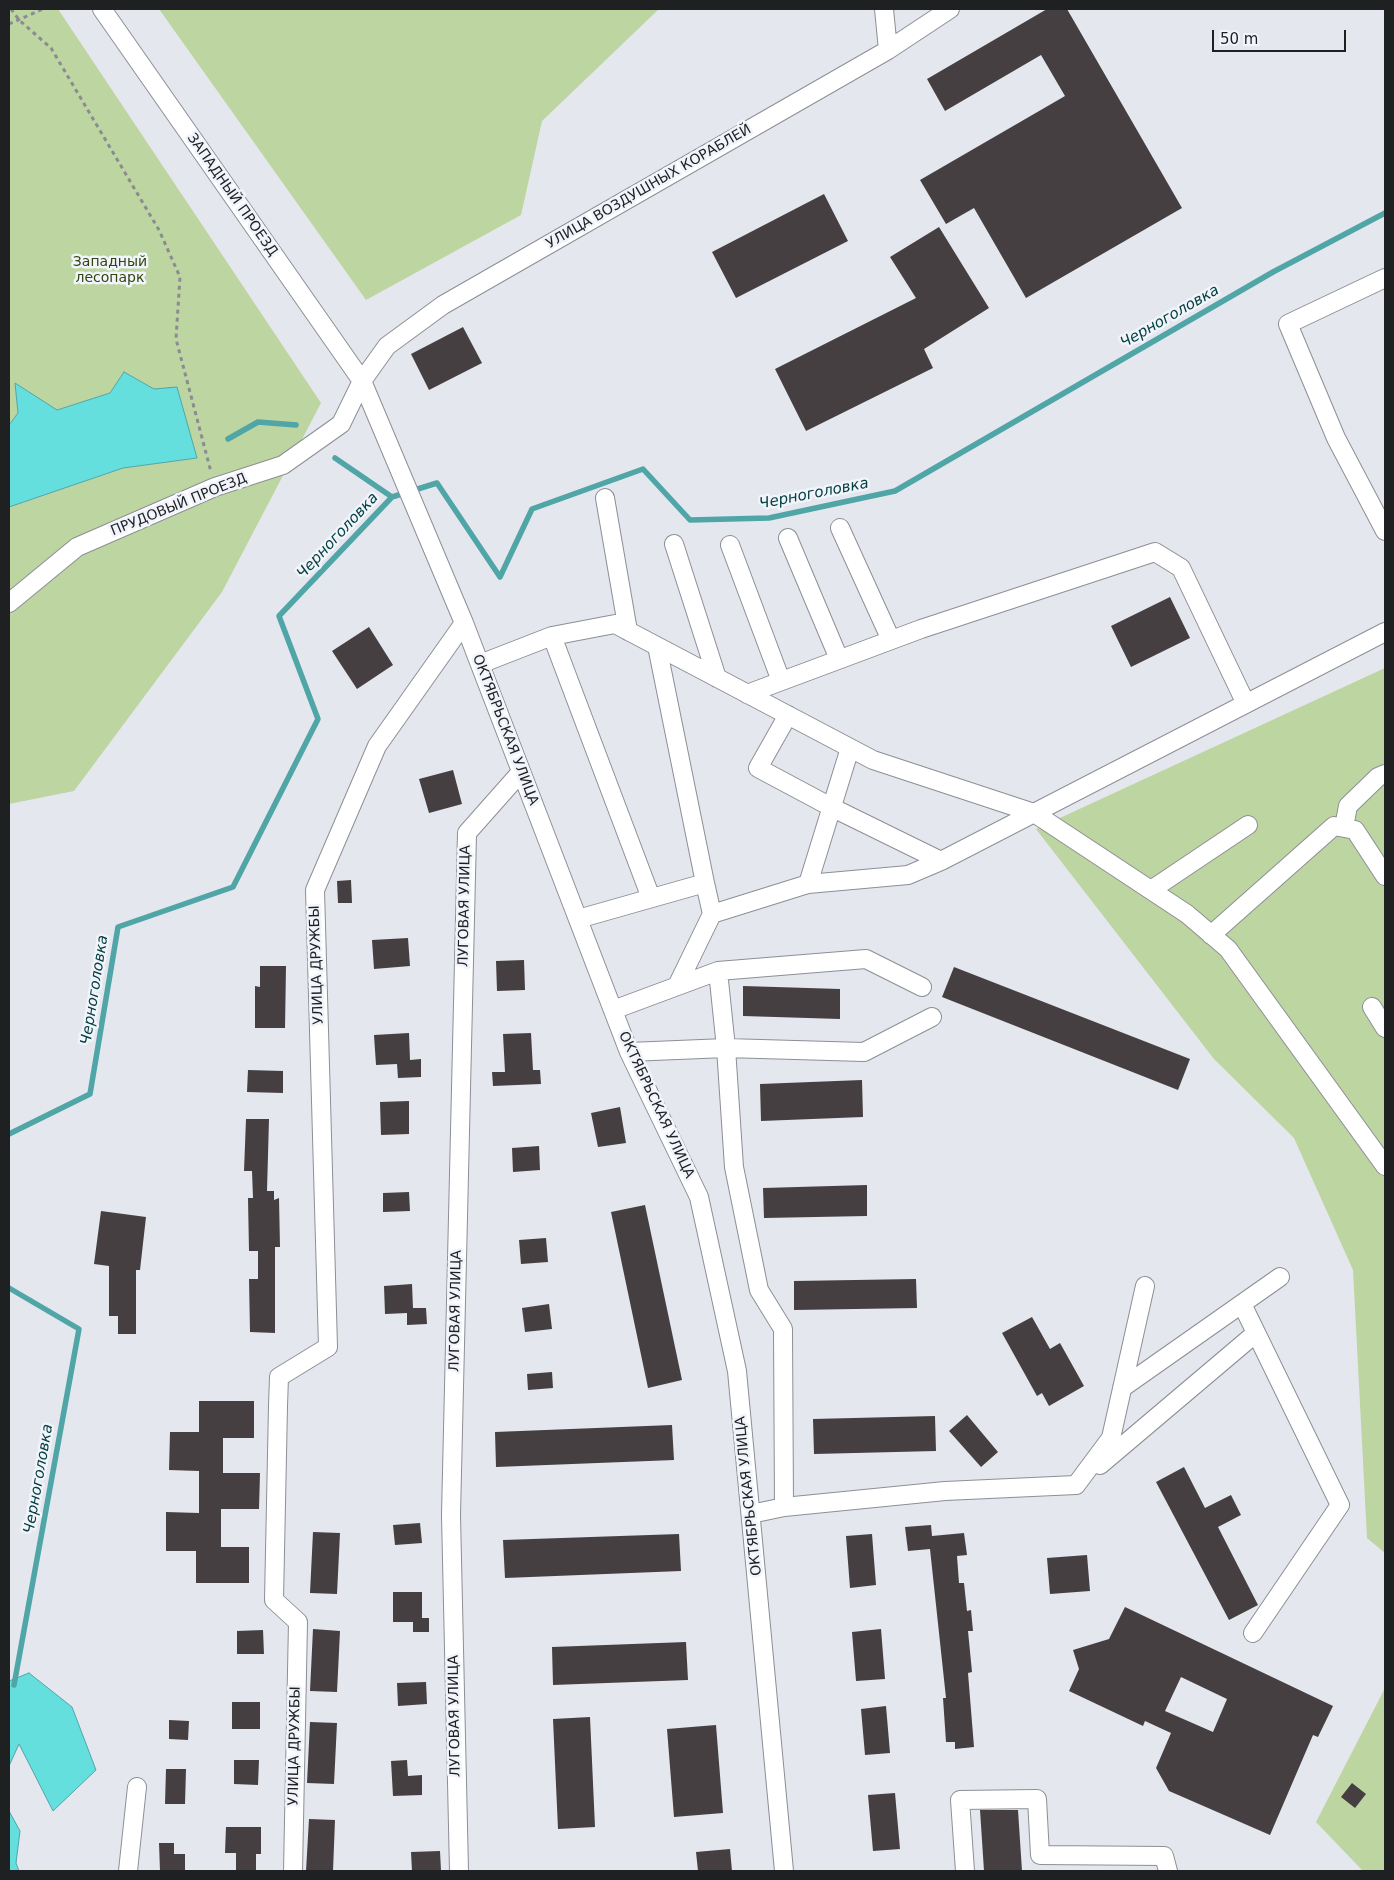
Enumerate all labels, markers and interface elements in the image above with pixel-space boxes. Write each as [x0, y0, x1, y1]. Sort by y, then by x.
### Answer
scale bar [1214, 20, 1348, 52]
text: 50 m [1220, 30, 1258, 48]
street label: УЛИЦА ВОЗДУШНЫХ КОРАБЛЕЙ [544, 121, 754, 253]
street label: ЗАПАДНЫЙ ПРОЕЗД [183, 130, 281, 260]
park label: Западный лесопарк [73, 254, 147, 286]
water label: Черноголовка [1117, 281, 1223, 353]
street label: ПРУДОВЫЙ ПРОЕЗД [109, 470, 249, 540]
water label: Черноголовка [758, 475, 870, 513]
water label: Черноголовка [294, 489, 382, 583]
street label: ОКТЯБРЬСКАЯ УЛИЦА [468, 652, 542, 808]
street label: ЛУГОВАЯ УЛИЦА [456, 845, 474, 967]
street label: УЛИЦА ДРУЖБЫ [307, 905, 327, 1025]
water label: Черноголовка [77, 934, 113, 1046]
street label: ОКТЯБРЬСКАЯ УЛИЦА [615, 1029, 697, 1181]
street label: ЛУГОВАЯ УЛИЦА [447, 1250, 465, 1372]
street label: ОКТЯБРЬСКАЯ УЛИЦА [732, 1415, 766, 1577]
water label: Черноголовка [21, 1423, 57, 1535]
street label: ЛУГОВАЯ УЛИЦА [446, 1655, 464, 1777]
street label: УЛИЦА ДРУЖБЫ [286, 1686, 304, 1806]

